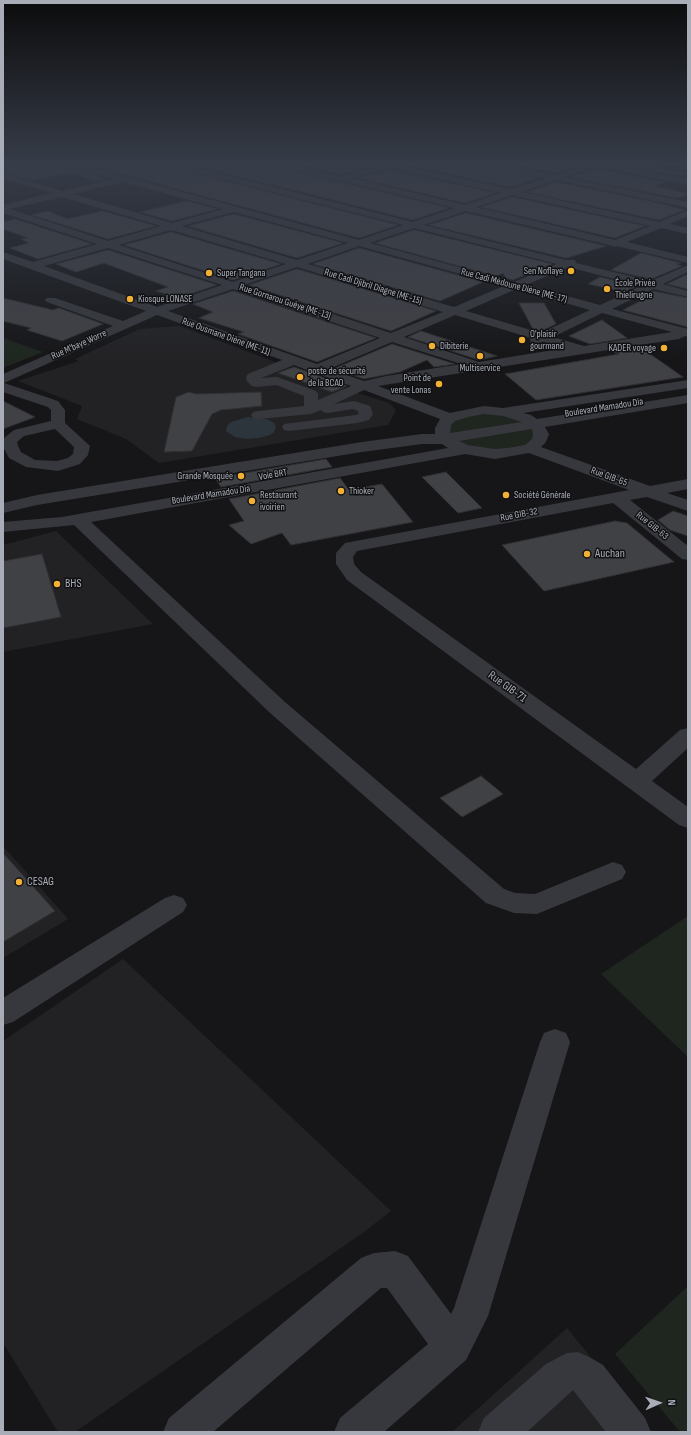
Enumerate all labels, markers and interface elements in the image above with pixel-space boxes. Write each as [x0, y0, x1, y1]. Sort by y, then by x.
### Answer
place label: Sen Noflaye [524, 265, 563, 277]
street label: Rue Cadi Djibril Diagne (ME-15) [323, 266, 423, 308]
street label: Rue Cadi Médoune Diène (ME-17) [460, 266, 568, 306]
marker: Sen Noflaye [566, 266, 576, 276]
place label: Super Tangana [217, 267, 265, 279]
marker: Super Tangana [204, 268, 214, 278]
place label: École Privée Thielirugne [615, 277, 655, 300]
street label: Rue Gornarou Guèye (ME-13) [238, 282, 332, 322]
marker: École Privée Thielirugne [602, 284, 612, 294]
place label: Kiosque LONASE [138, 293, 192, 305]
marker: Kiosque LONASE [125, 294, 135, 304]
street label: Rue Ousmane Diène (ME-11) [180, 315, 272, 359]
street label: Rue M'baye Worre [49, 327, 109, 363]
place label: O'plaisir gourmand [530, 328, 564, 352]
marker: O'plaisir gourmand [517, 335, 527, 345]
place label: Dibiterie [440, 340, 469, 352]
marker: Dibiterie [427, 341, 437, 351]
place label: KADER voyage [609, 342, 656, 354]
marker: KADER voyage [659, 343, 669, 353]
marker: Multiservice [475, 351, 485, 361]
place label: Multiservice [459, 362, 501, 374]
place label: poste de sécurité de la BCAO [308, 365, 366, 388]
marker: poste de sécurité de la BCAO [295, 372, 305, 382]
place label: Point de vente Lonas [391, 372, 431, 396]
marker: Point de vente Lonas [434, 379, 444, 389]
street label: Boulevard Mamadou Dia [564, 396, 644, 420]
street label: Rue GIB-65 [589, 465, 629, 489]
street label: Voie BRT [258, 467, 288, 483]
place label: Grande Mosquée [177, 470, 233, 482]
marker: Grande Mosquée [236, 471, 246, 481]
street label: Boulevard Mamadou Dia [171, 483, 251, 507]
place label: Thioker [349, 485, 374, 497]
marker: Thioker [336, 486, 346, 496]
place label: Restaurant ivoirien [260, 489, 297, 512]
place label: Société Générale [514, 489, 571, 501]
marker: Société Générale [501, 490, 511, 500]
marker: Restaurant ivoirien [247, 496, 257, 506]
street label: Rue GIB-32 [499, 505, 539, 525]
street label: Rue GIB-63 [633, 509, 671, 543]
place label: Auchan [595, 547, 625, 561]
marker: Auchan [582, 549, 592, 559]
place label: BHS [65, 577, 82, 591]
marker: BHS [52, 579, 62, 589]
street label: Rue GIB-71 [485, 668, 529, 706]
place label: CESAG [27, 875, 54, 889]
marker: CESAG [14, 877, 24, 887]
north arrow [639, 1383, 679, 1423]
text: N [665, 1399, 678, 1406]

